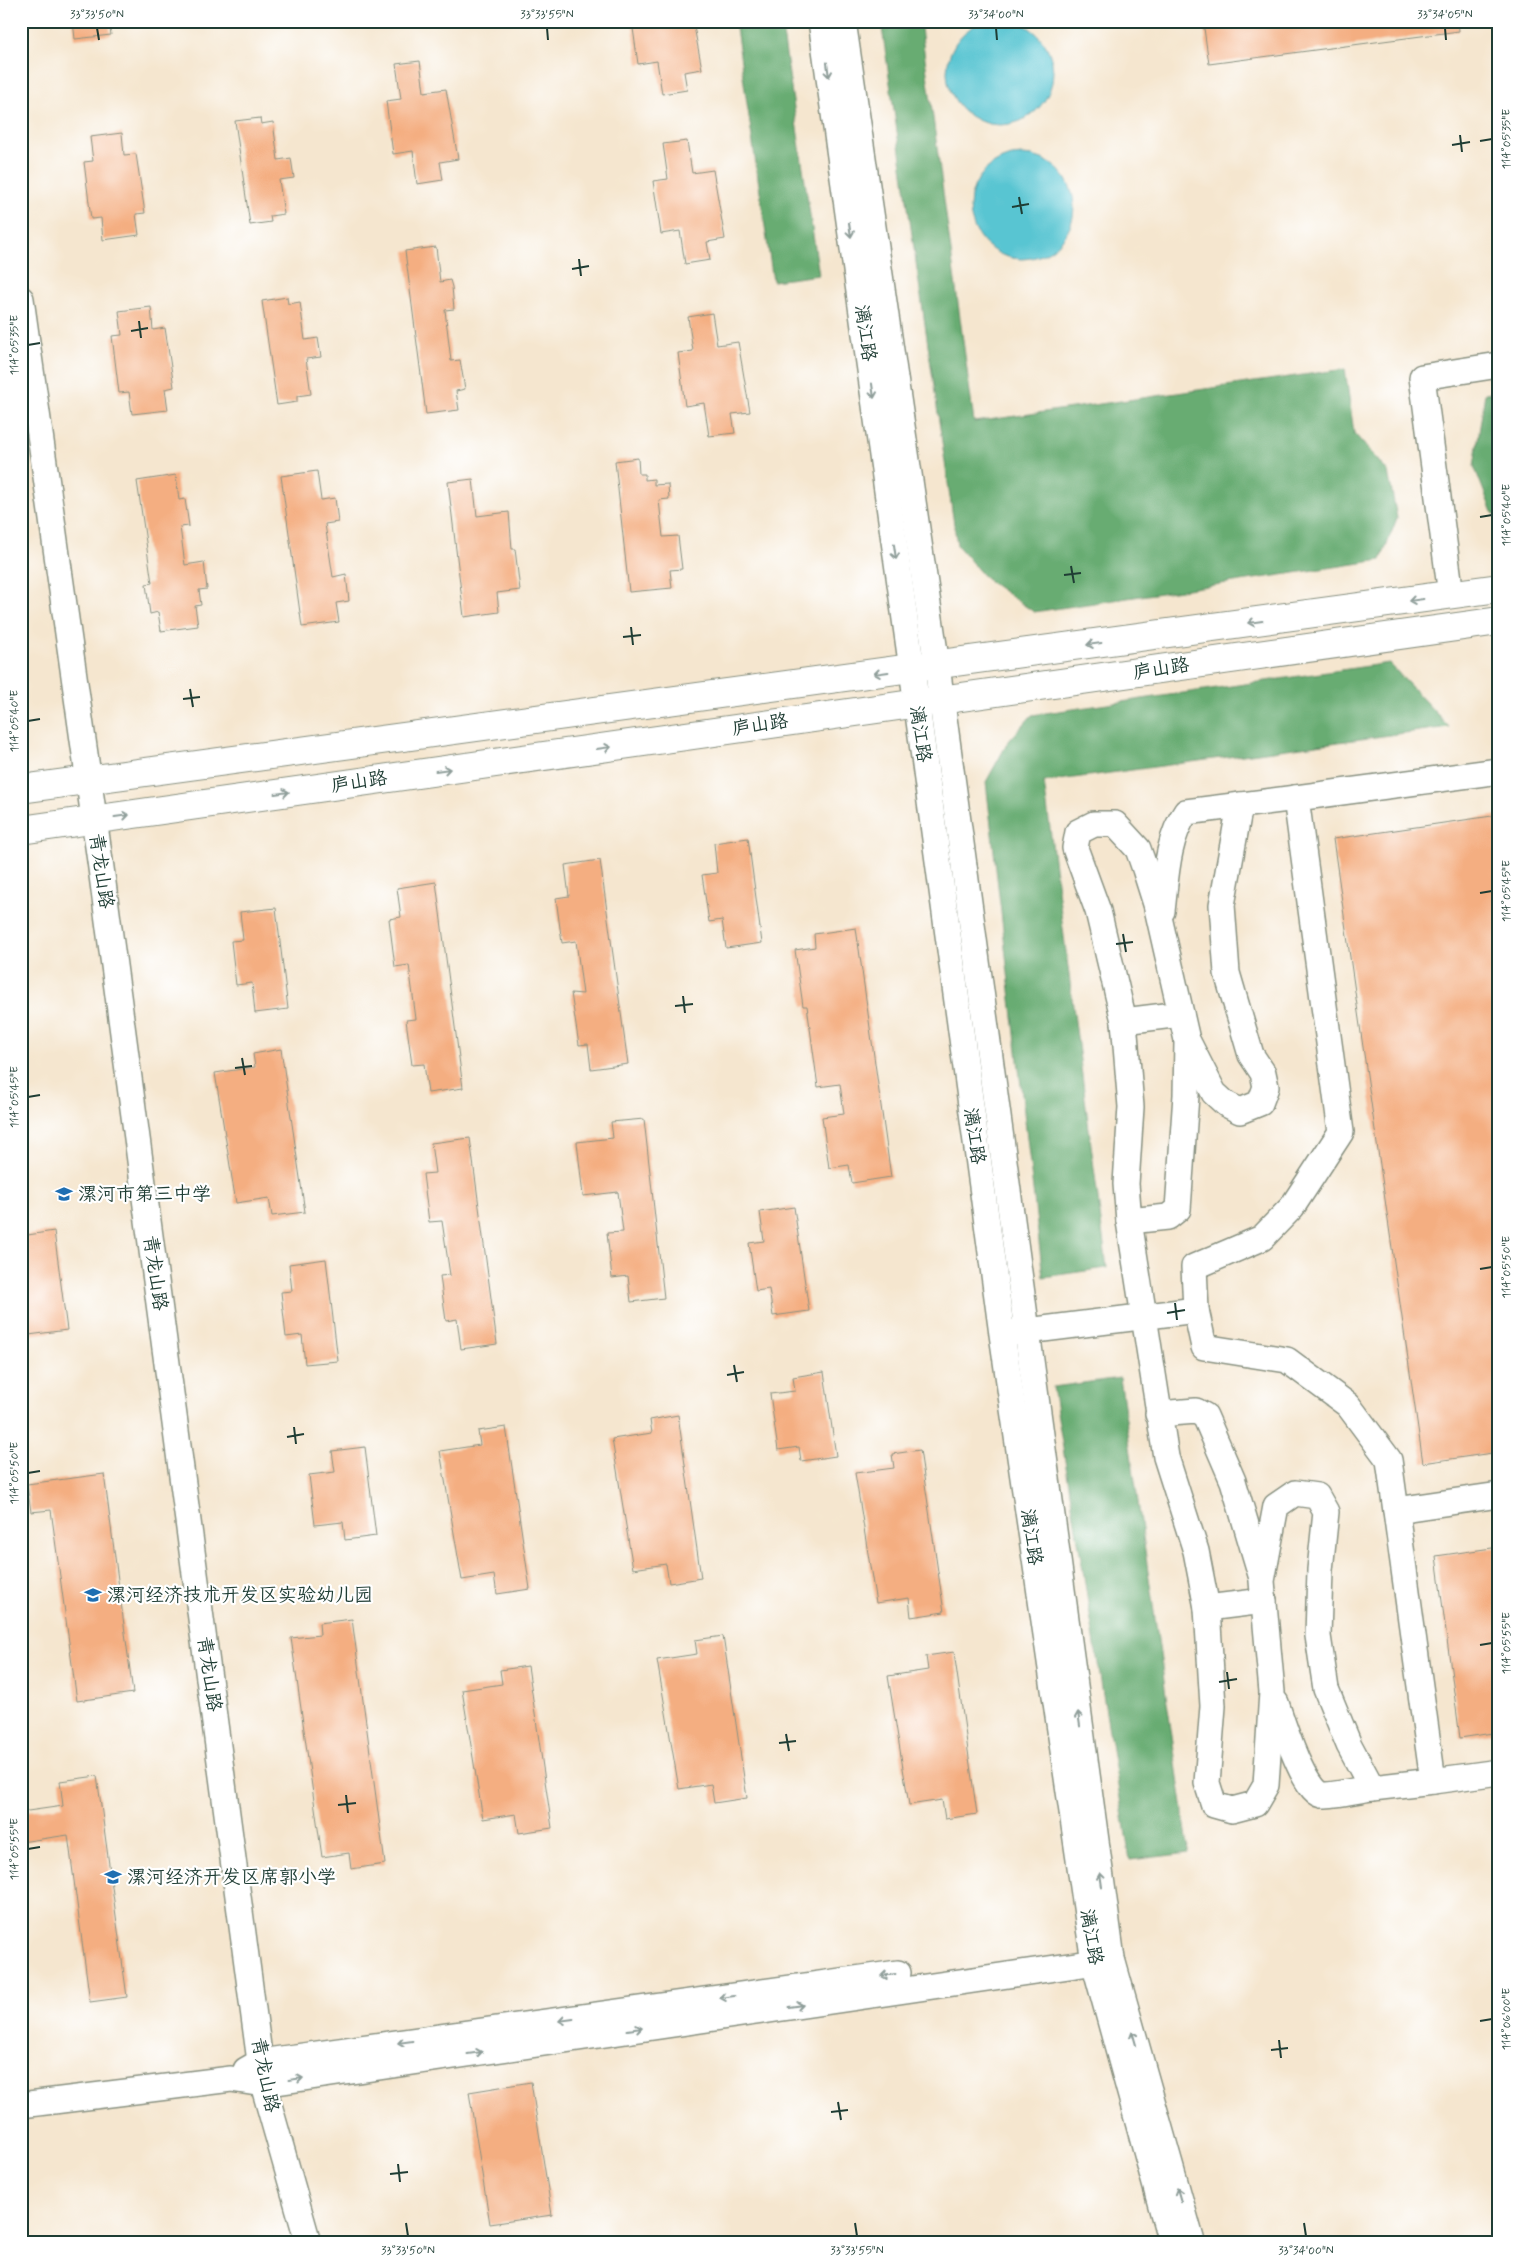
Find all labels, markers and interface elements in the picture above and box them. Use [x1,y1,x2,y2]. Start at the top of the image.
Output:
text: 33°33'50"N [70,7,124,23]
text: 33°33'55"N [520,7,574,23]
text: 33°34'00"N [968,7,1024,23]
text: 33°34'05"N [1417,7,1473,23]
one-way arrow [823,61,833,77]
text: 114°05'35"E [1499,109,1515,169]
one-way arrow [845,222,855,238]
street label: 漓江路 [849,303,881,363]
text: 114°05'35"E [7,315,23,375]
one-way arrow [868,383,878,399]
text: 114°05'40"E [1499,484,1515,546]
one-way arrow [891,544,901,560]
one-way arrow [1408,595,1424,605]
one-way arrow [1247,617,1263,627]
one-way arrow [1086,640,1102,650]
street label: 庐山路 [1131,653,1191,685]
one-way arrow [873,668,889,678]
text: 114°05'40"E [7,690,23,752]
street label: 漓江路 [904,704,936,764]
street label: 庐山路 [730,709,790,741]
one-way arrow [596,742,612,752]
one-way arrow [435,765,451,775]
street label: 庐山路 [329,766,389,798]
one-way arrow [274,788,290,798]
one-way arrow [113,811,129,821]
street label: 青龙山路 [83,832,119,910]
text: 114°05'45"E [1499,860,1515,922]
text: 114°05'45"E [7,1066,23,1128]
street label: 漓江路 [958,1106,990,1166]
place label: 漯河市第三中学 [78,1182,211,1207]
school or university icon: 漯河市第三中学 [54,1184,74,1204]
street label: 青龙山路 [137,1234,173,1312]
text: 114°05'50"E [1499,1236,1515,1298]
text: 114°05'50"E [7,1442,23,1504]
street label: 漓江路 [1015,1507,1047,1567]
place label: 漯河经济技术开发区实验幼儿园 [107,1583,373,1608]
school or university icon: 漯河经济技术开发区实验幼儿园 [83,1585,103,1605]
text: 114°05'55"E [1499,1612,1515,1674]
street label: 青龙山路 [191,1635,227,1713]
one-way arrow [1074,1711,1084,1727]
text: 114°05'55"E [7,1818,23,1880]
place label: 漯河经济开发区席郭小学 [127,1865,336,1890]
school or university icon: 漯河经济开发区席郭小学 [103,1867,123,1887]
one-way arrow [1096,1872,1106,1888]
street label: 漓江路 [1074,1907,1108,1967]
one-way arrow [881,1970,897,1980]
text: 114°06'00"E [1499,1988,1515,2050]
one-way arrow [720,1992,736,2002]
one-way arrow [788,2000,804,2010]
one-way arrow [559,2015,575,2025]
one-way arrow [627,2024,643,2034]
one-way arrow [1129,2031,1139,2047]
street label: 青龙山路 [245,2035,285,2115]
one-way arrow [398,2037,414,2047]
one-way arrow [466,2048,482,2058]
one-way arrow [288,2074,304,2084]
one-way arrow [1173,2187,1183,2203]
text: 33°33'50"N [381,2243,435,2259]
text: 33°33'55"N [830,2243,884,2259]
text: 33°34'00"N [1278,2243,1334,2259]

